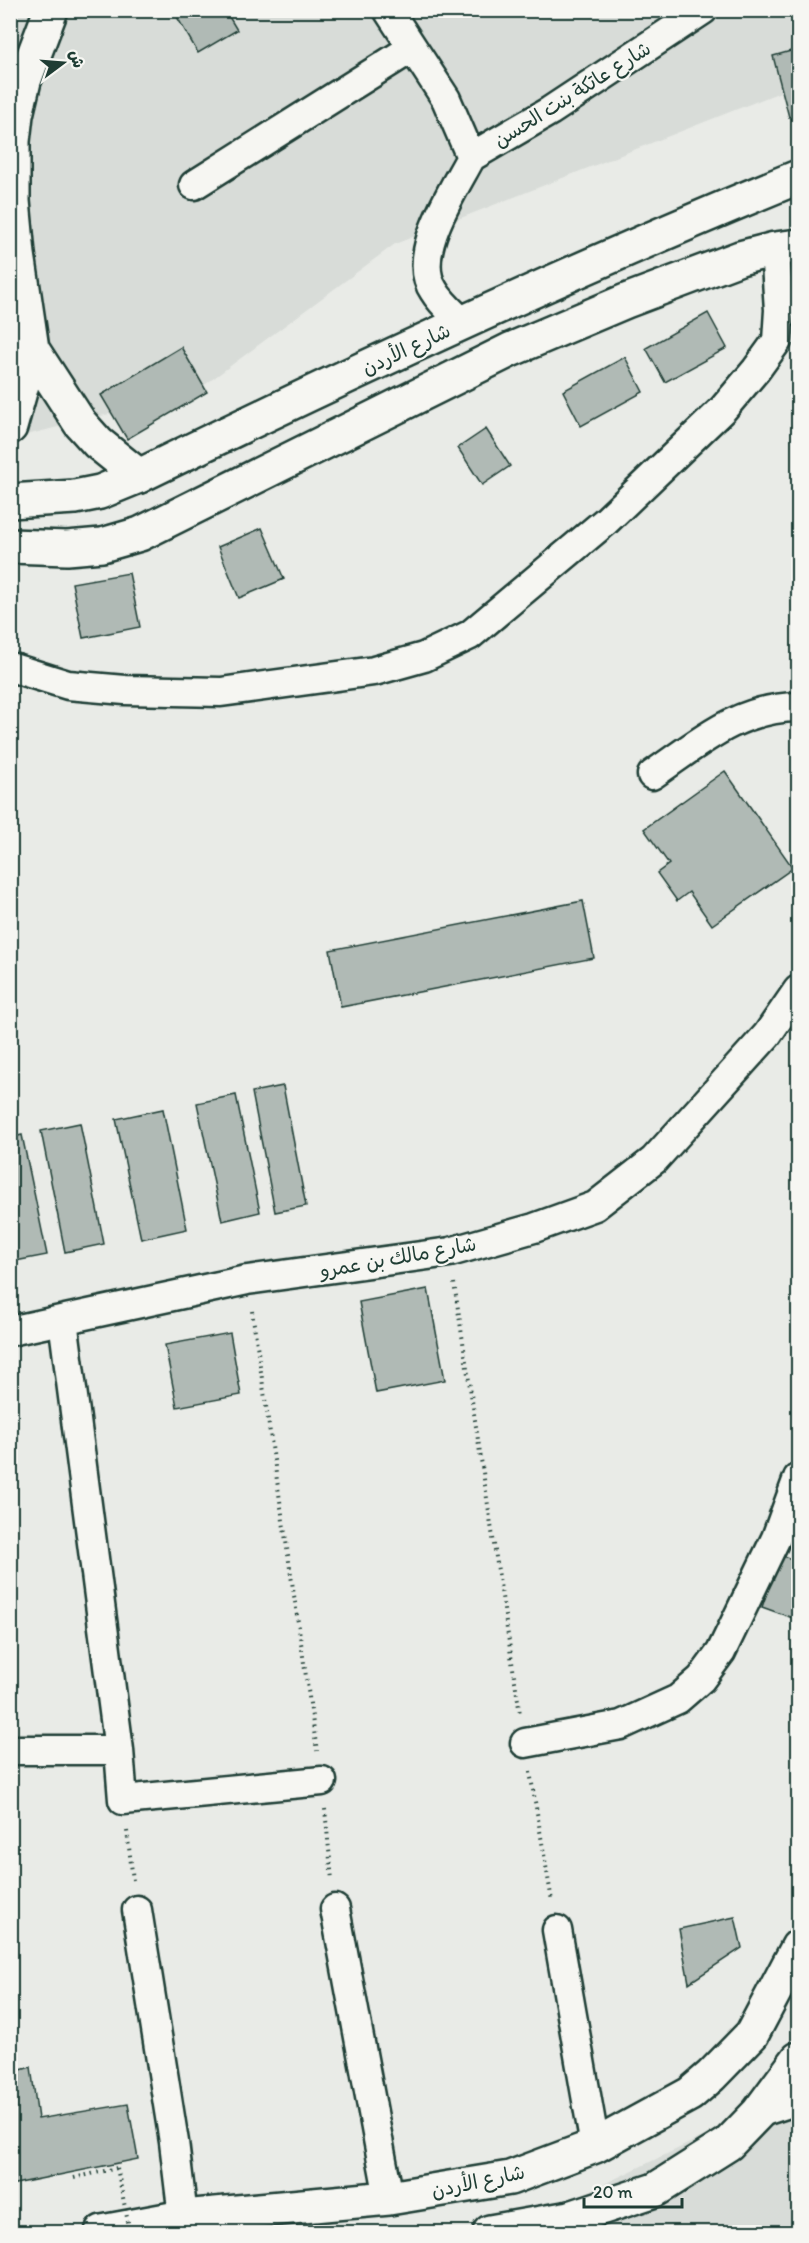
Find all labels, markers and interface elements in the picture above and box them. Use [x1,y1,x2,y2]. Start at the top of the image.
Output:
north arrow [33,33,93,93]
street label: شارع عاتكة بنت الحسن [489,36,656,154]
text: ش [65,48,88,70]
street label: شارع الأردن [358,317,455,382]
street label: شارع مالك بن عمرو [316,1231,479,1285]
street label: شارع الأردن [429,2158,527,2205]
scale bar [584,2171,682,2209]
text: 20 m [593,2181,633,2203]

